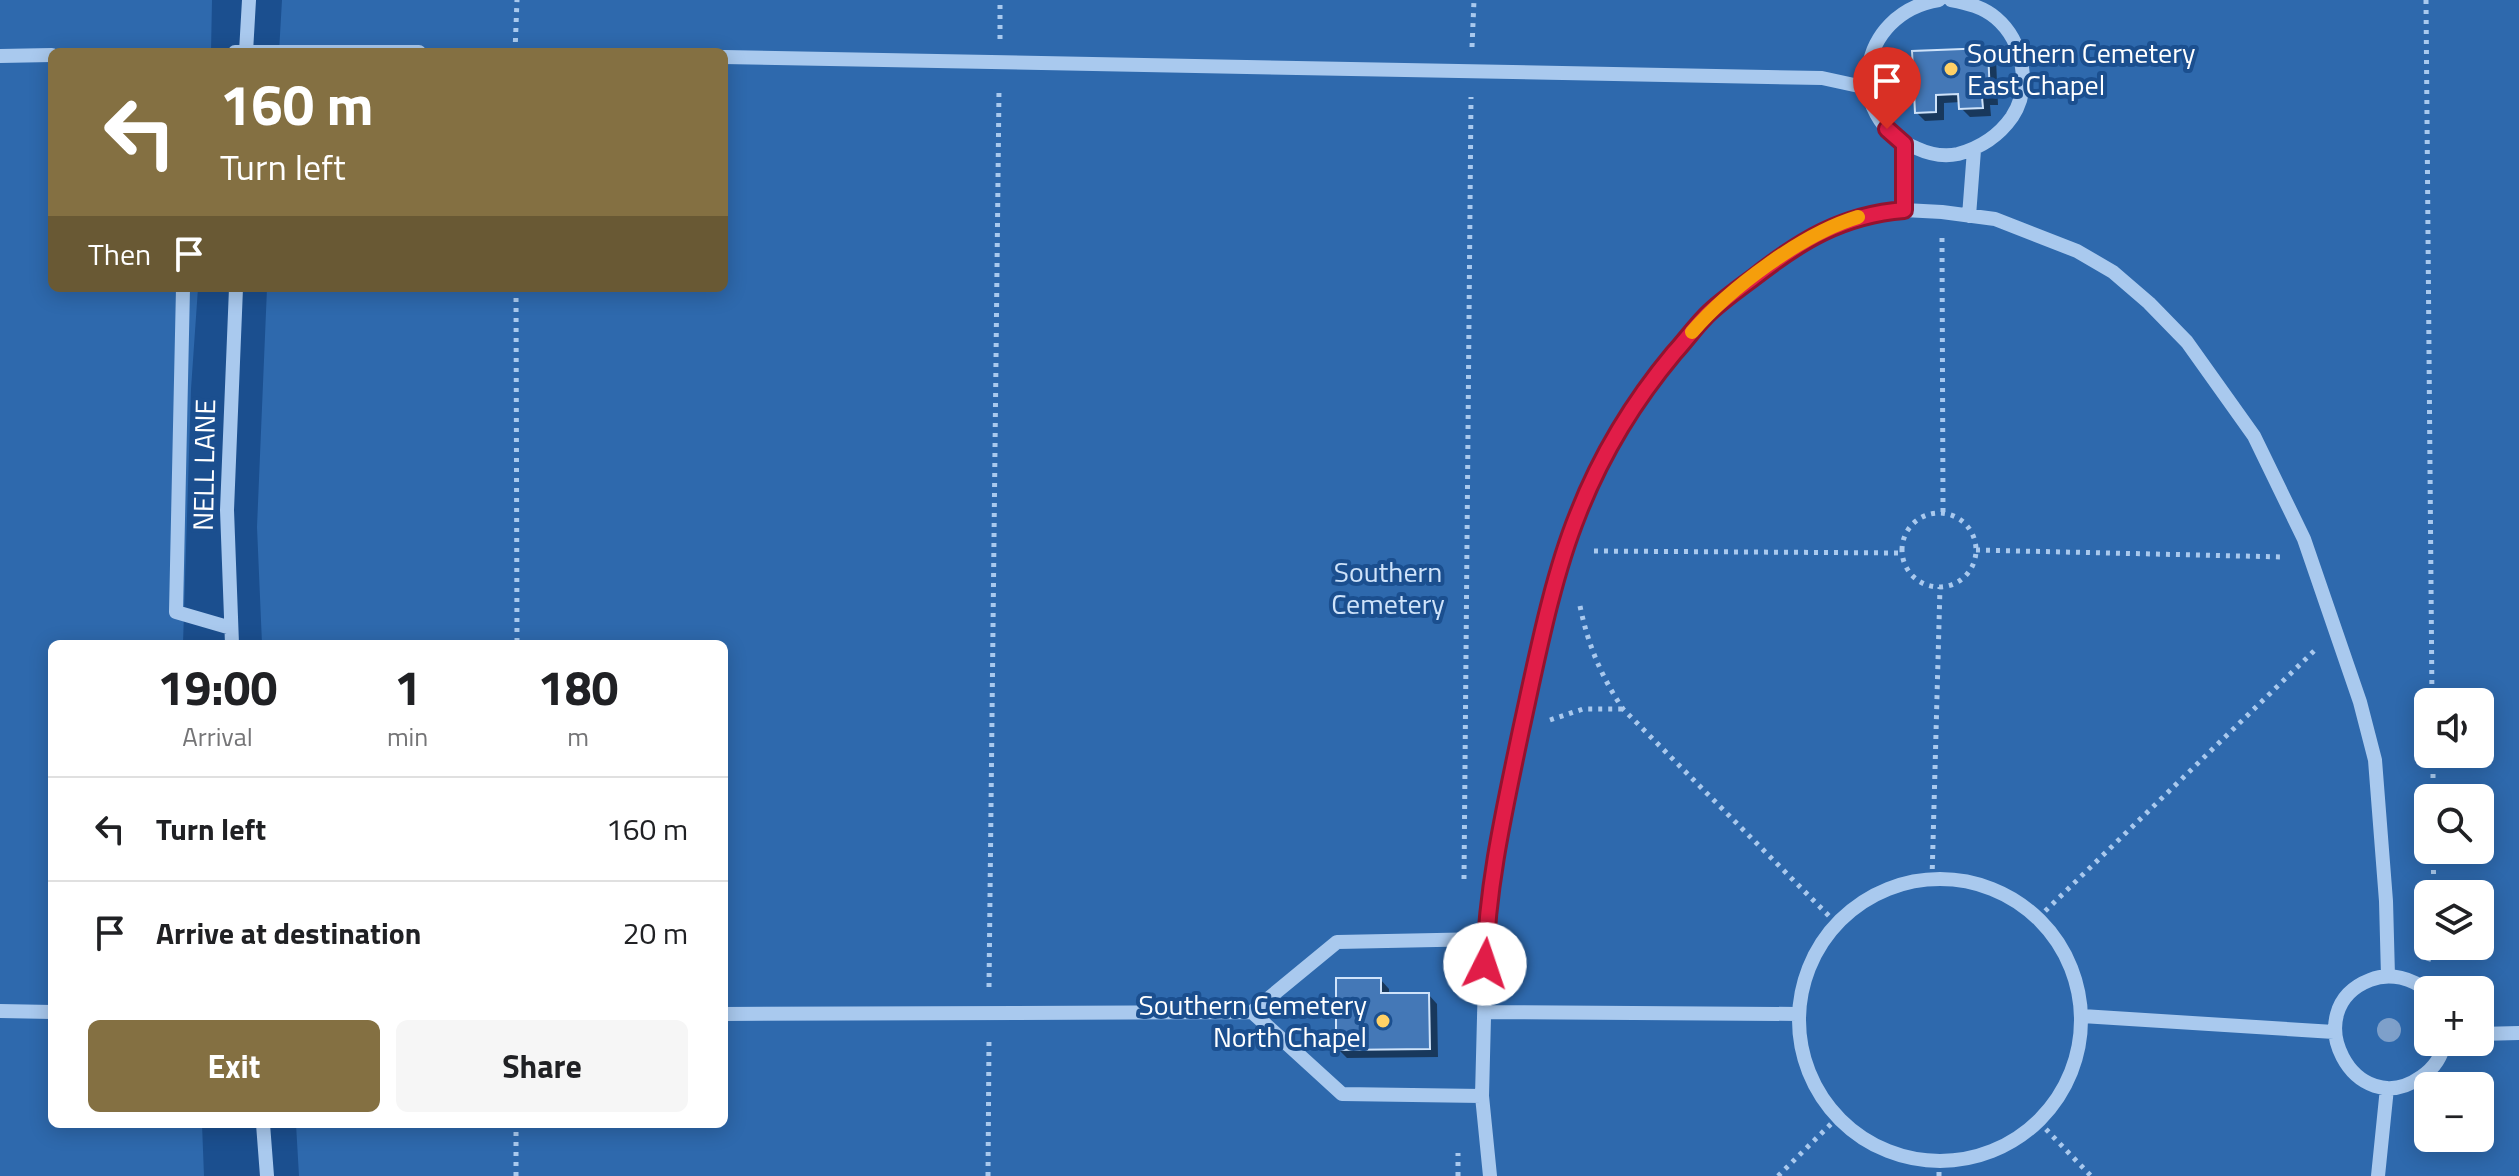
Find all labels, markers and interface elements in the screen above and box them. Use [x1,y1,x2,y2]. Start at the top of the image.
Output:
place label: Southern Cemetery East Chapel [1967,31,2195,106]
pin [1853,47,1921,129]
icon: arrive [1865,59,1909,103]
marker: Southern Cemetery East Chapel [1942,60,1960,78]
text: 160 m [220,62,373,147]
icon: left [88,80,192,184]
text: Turn left [220,139,346,194]
text: Then [88,231,151,277]
icon: arrive [167,232,211,276]
street label: NELL LANE [181,399,226,531]
park label: Southern Cemetery [1331,550,1445,625]
text: 19:00 [158,651,277,724]
text: 1 [394,651,421,724]
text: 180 [538,651,618,724]
map controls [2414,688,2494,1152]
button: sound [2414,688,2494,768]
text: Arrival [182,717,253,756]
text: min [387,717,428,756]
text: m [567,717,589,756]
button: search [2414,784,2494,864]
text: Turn left [156,806,266,852]
text: 160 m [606,806,688,852]
icon: left [88,807,132,851]
button: layers [2414,880,2494,960]
text: Arrive at destination [156,910,421,956]
text: 20 m [623,910,688,956]
icon: arrive [88,911,132,955]
position arrow [1443,922,1527,1006]
button: + [2414,976,2494,1056]
place label: Southern Cemetery North Chapel [1139,983,1367,1058]
marker: Southern Cemetery North Chapel [1374,1012,1392,1030]
button: Exit [88,1020,380,1112]
button: Share [396,1020,688,1112]
button: − [2414,1072,2494,1152]

